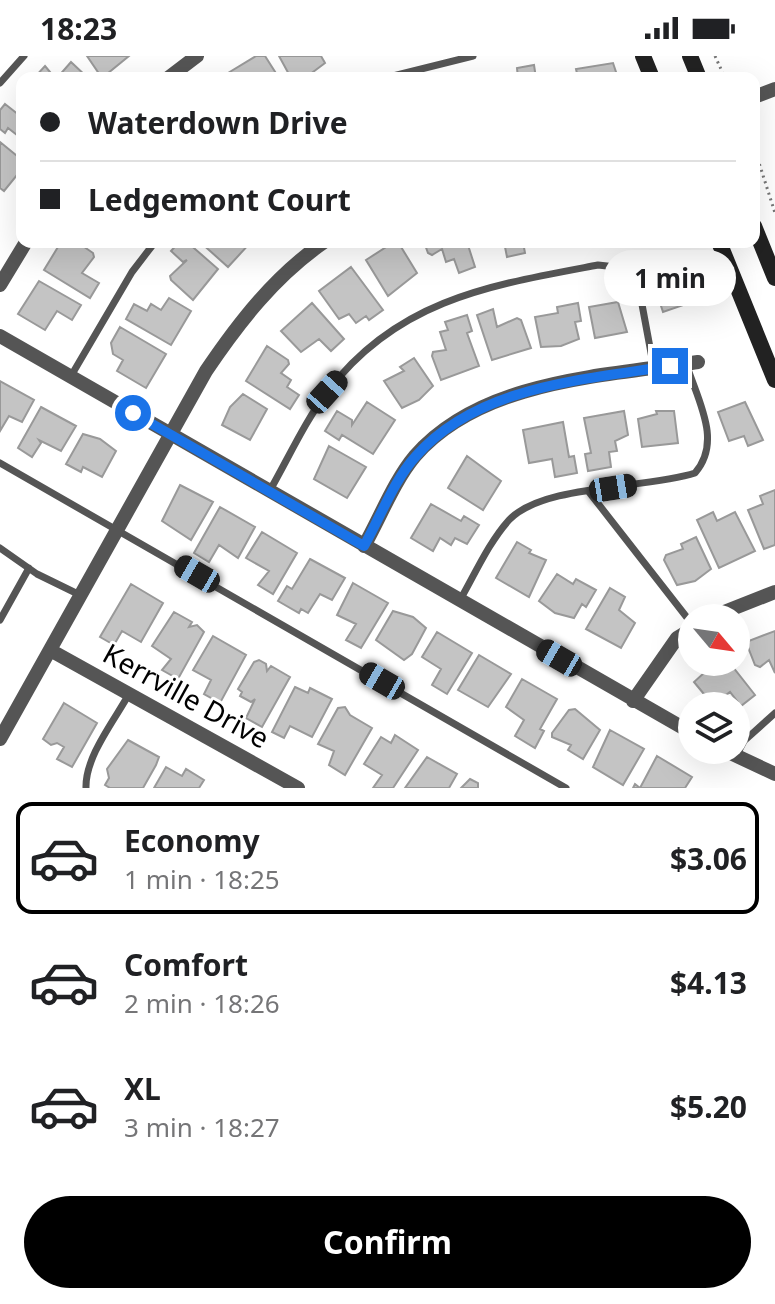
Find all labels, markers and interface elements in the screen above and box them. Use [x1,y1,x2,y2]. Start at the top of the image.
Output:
text: 18:23 [40,8,117,49]
text: Waterdown Drive [88,102,348,143]
text: Ledgemont Court [88,179,351,220]
callout: 1 min [604,250,736,306]
text: 1 min [634,260,706,296]
route end [652,348,688,384]
car [302,366,352,418]
route start [115,395,151,431]
car [587,472,639,504]
car [170,552,224,596]
north arrow [678,604,750,676]
map controls [678,604,750,764]
street label: Kerrville Drive [97,634,276,756]
car [532,636,586,680]
car [355,659,409,703]
button: layers [678,692,750,764]
text: Economy [124,820,260,861]
icon: car [28,822,100,894]
text: $3.06 [670,838,747,879]
text: 1 min · 18:25 [124,861,280,897]
text: Comfort [124,944,248,985]
icon: car [28,946,100,1018]
text: $4.13 [670,962,747,1003]
text: 2 min · 18:26 [124,985,280,1021]
text: XL [124,1068,161,1109]
icon: car [28,1070,100,1142]
text: $5.20 [670,1086,747,1127]
text: 3 min · 18:27 [124,1109,280,1145]
button: Confirm [24,1196,751,1288]

